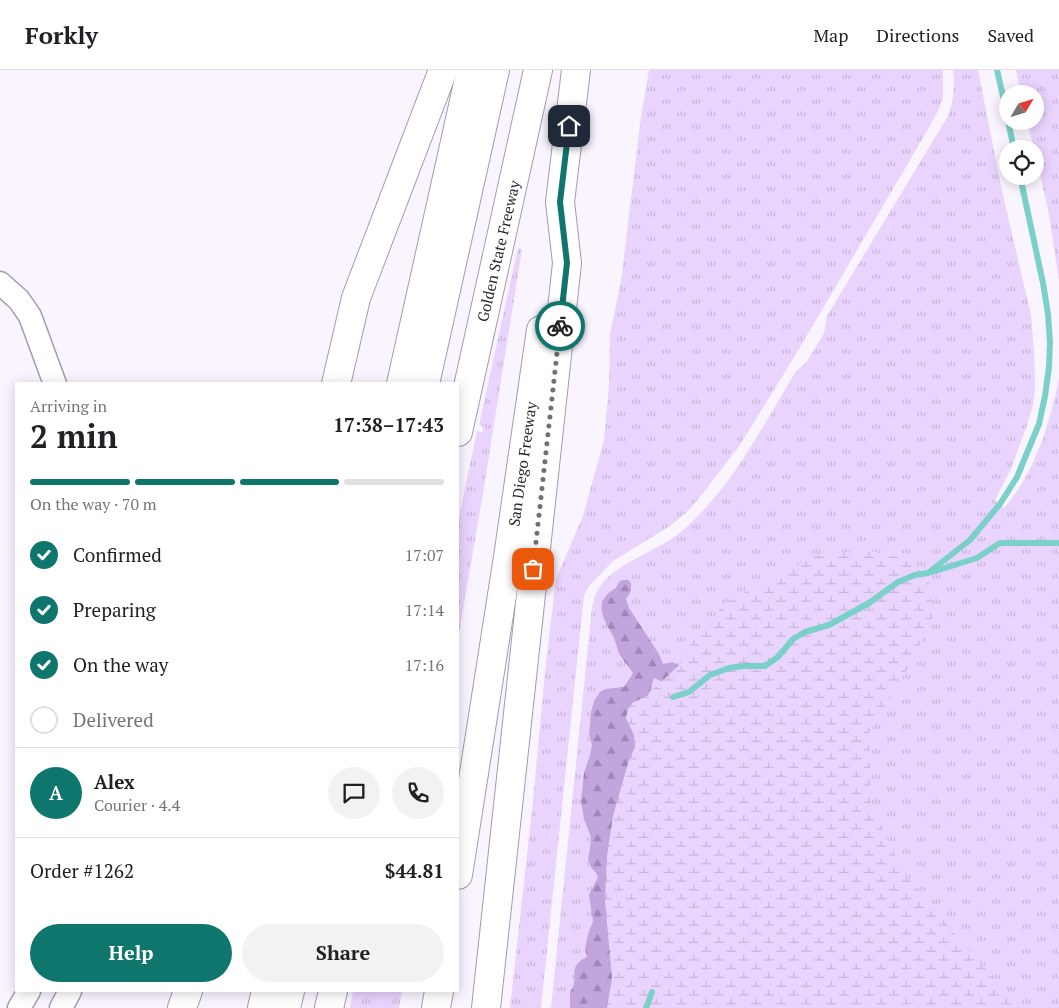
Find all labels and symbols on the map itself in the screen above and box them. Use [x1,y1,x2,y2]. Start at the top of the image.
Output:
north arrow [999,85,1044,130]
pin [548,105,590,147]
street label: Golden State Freeway [472,178,524,324]
courier [535,301,585,351]
street label: San Diego Freeway [503,400,541,528]
pin [512,548,554,590]

